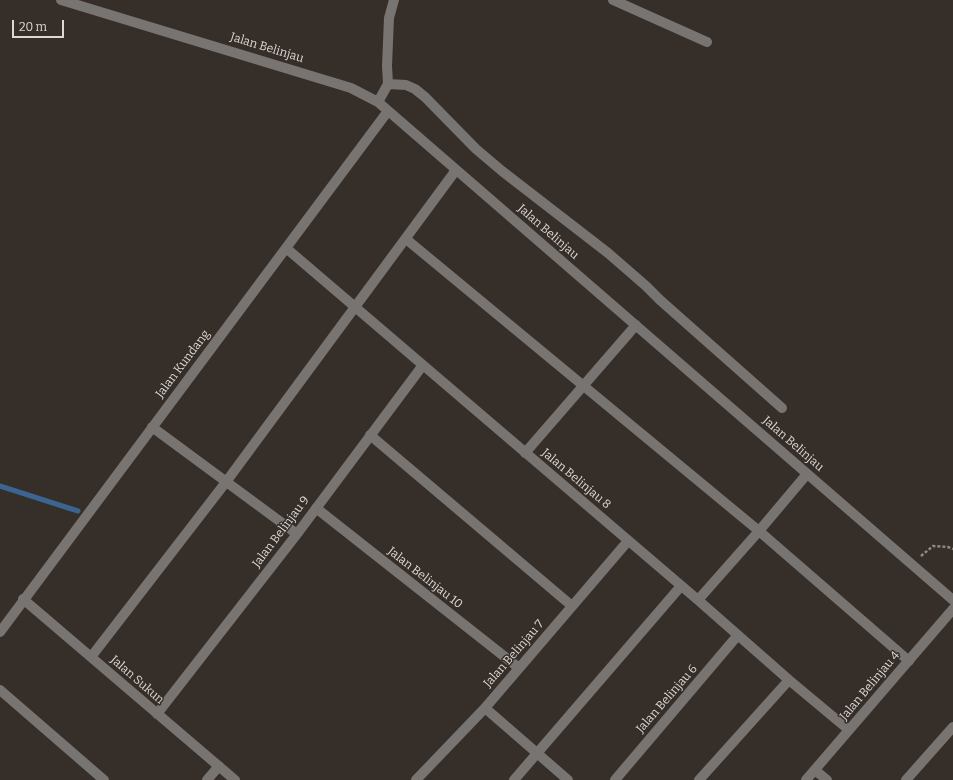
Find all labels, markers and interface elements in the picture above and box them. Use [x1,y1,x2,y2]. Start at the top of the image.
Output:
scale bar [14,12,66,38]
text: 20 m [19,20,47,34]
street label: Jalan Belinjau [228,30,306,66]
street label: Jalan Belinjau [515,202,581,262]
street label: Jalan Kundang [153,327,213,401]
street label: Jalan Belinjau [760,414,826,474]
street label: Jalan Belinjau 8 [539,446,613,512]
street label: Jalan Belinjau 9 [249,493,313,571]
street label: Jalan Belinjau 10 [385,544,465,612]
street label: Jalan Belinjau 7 [481,617,547,691]
street label: Jalan Belinjau 4 [837,649,903,723]
street label: Jalan Sukun [107,653,167,707]
street label: Jalan Belinjau 6 [633,662,701,736]

